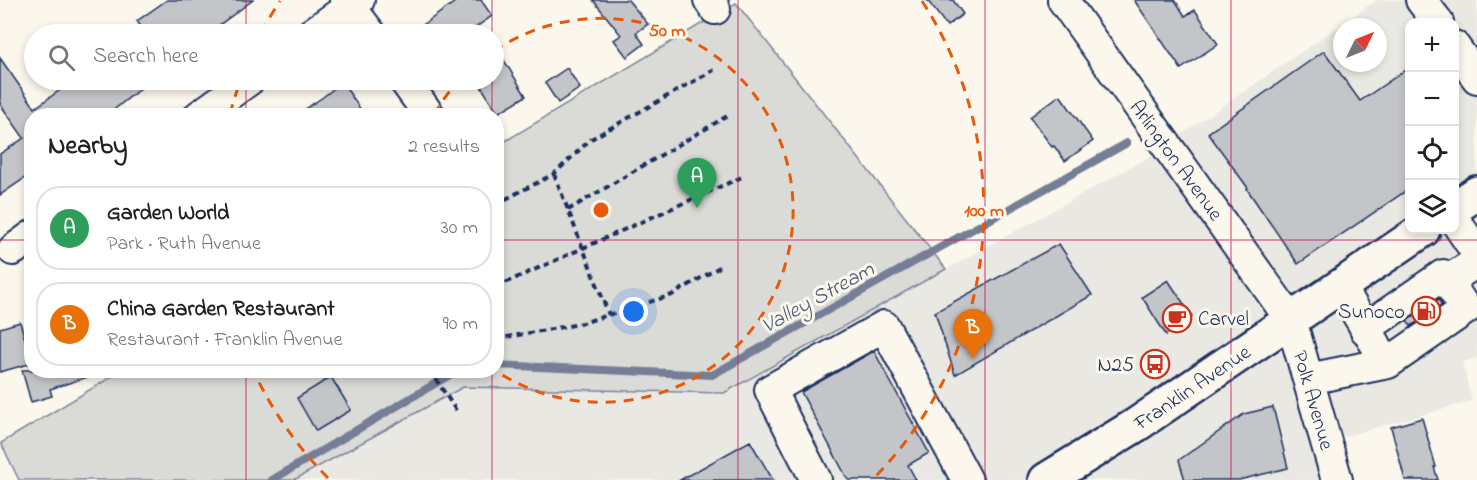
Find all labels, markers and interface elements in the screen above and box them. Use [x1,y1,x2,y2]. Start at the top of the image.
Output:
north arrow [1333,18,1387,72]
map controls [1405,18,1459,234]
button: + [1405,18,1459,72]
text: 50 m [649,19,685,45]
search box [24,24,504,90]
icon: search [45,41,78,74]
text: Search here [93,41,198,73]
button: − [1405,72,1459,126]
street label: Arlington Avenue [1120,95,1230,229]
button: locate [1405,126,1459,180]
text: Nearby [48,128,127,166]
text: 2 results [408,133,480,162]
pin: A [678,158,716,208]
button: layers [1405,180,1459,234]
text: Garden World [107,198,229,230]
text: 100 m [964,199,1004,225]
centre of rings [591,200,611,220]
text: A [63,214,76,243]
text: 30 m [441,214,478,243]
text: Park · Ruth Avenue [107,230,261,259]
water label: Valley Stream [756,254,881,343]
text: China Garden Restaurant [107,294,335,326]
fuel station icon: Sunoco [1410,295,1442,327]
your location [619,297,648,326]
place label: Sunoco [1338,298,1405,328]
cafe icon: Carvel [1161,302,1193,334]
place label: Carvel [1198,305,1249,335]
text: B [63,310,76,339]
text: 90 m [443,310,478,339]
pin: B [954,310,992,359]
text: Restaurant · Franklin Avenue [107,326,343,355]
street label: Franklin Avenue [1128,338,1258,439]
street label: Polk Avenue [1284,347,1341,454]
bus stop icon: N25 [1139,348,1171,380]
place label: N25 [1097,351,1134,381]

